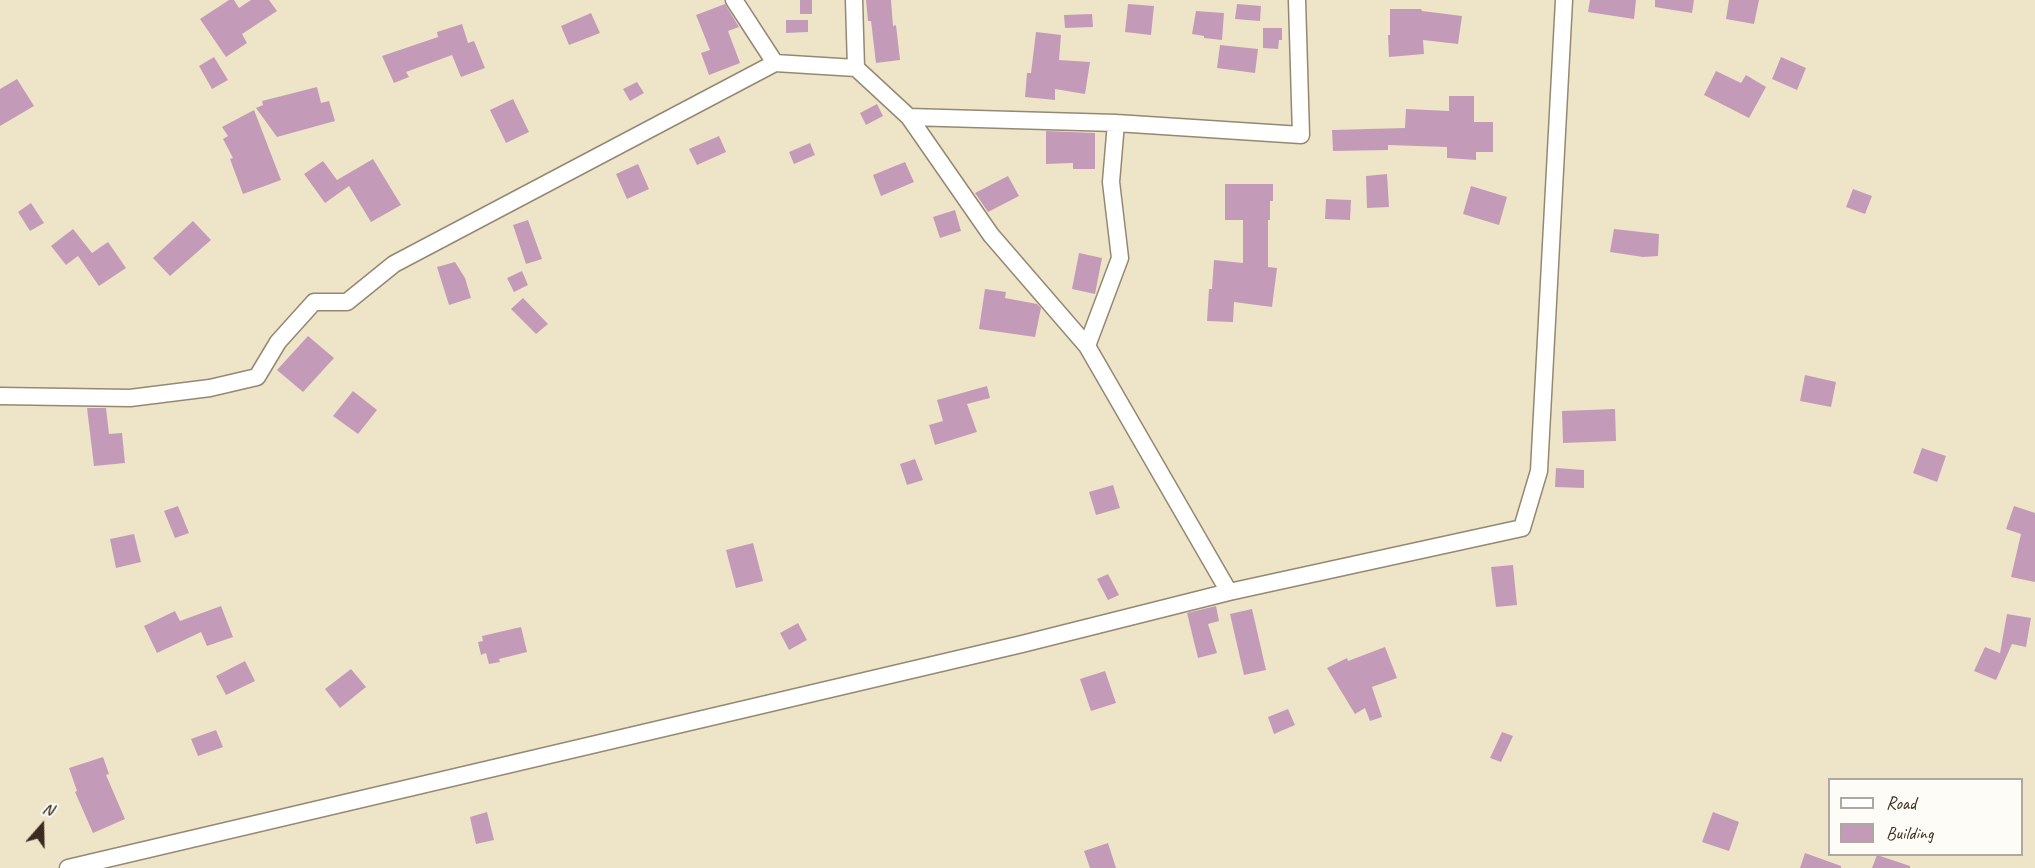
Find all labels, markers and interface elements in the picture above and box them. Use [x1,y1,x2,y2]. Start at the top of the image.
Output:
legend [1828,778,2023,856]
text: Road [1886,792,1916,814]
north arrow [12,796,72,856]
text: N [40,798,56,820]
text: Building [1886,822,1933,844]

